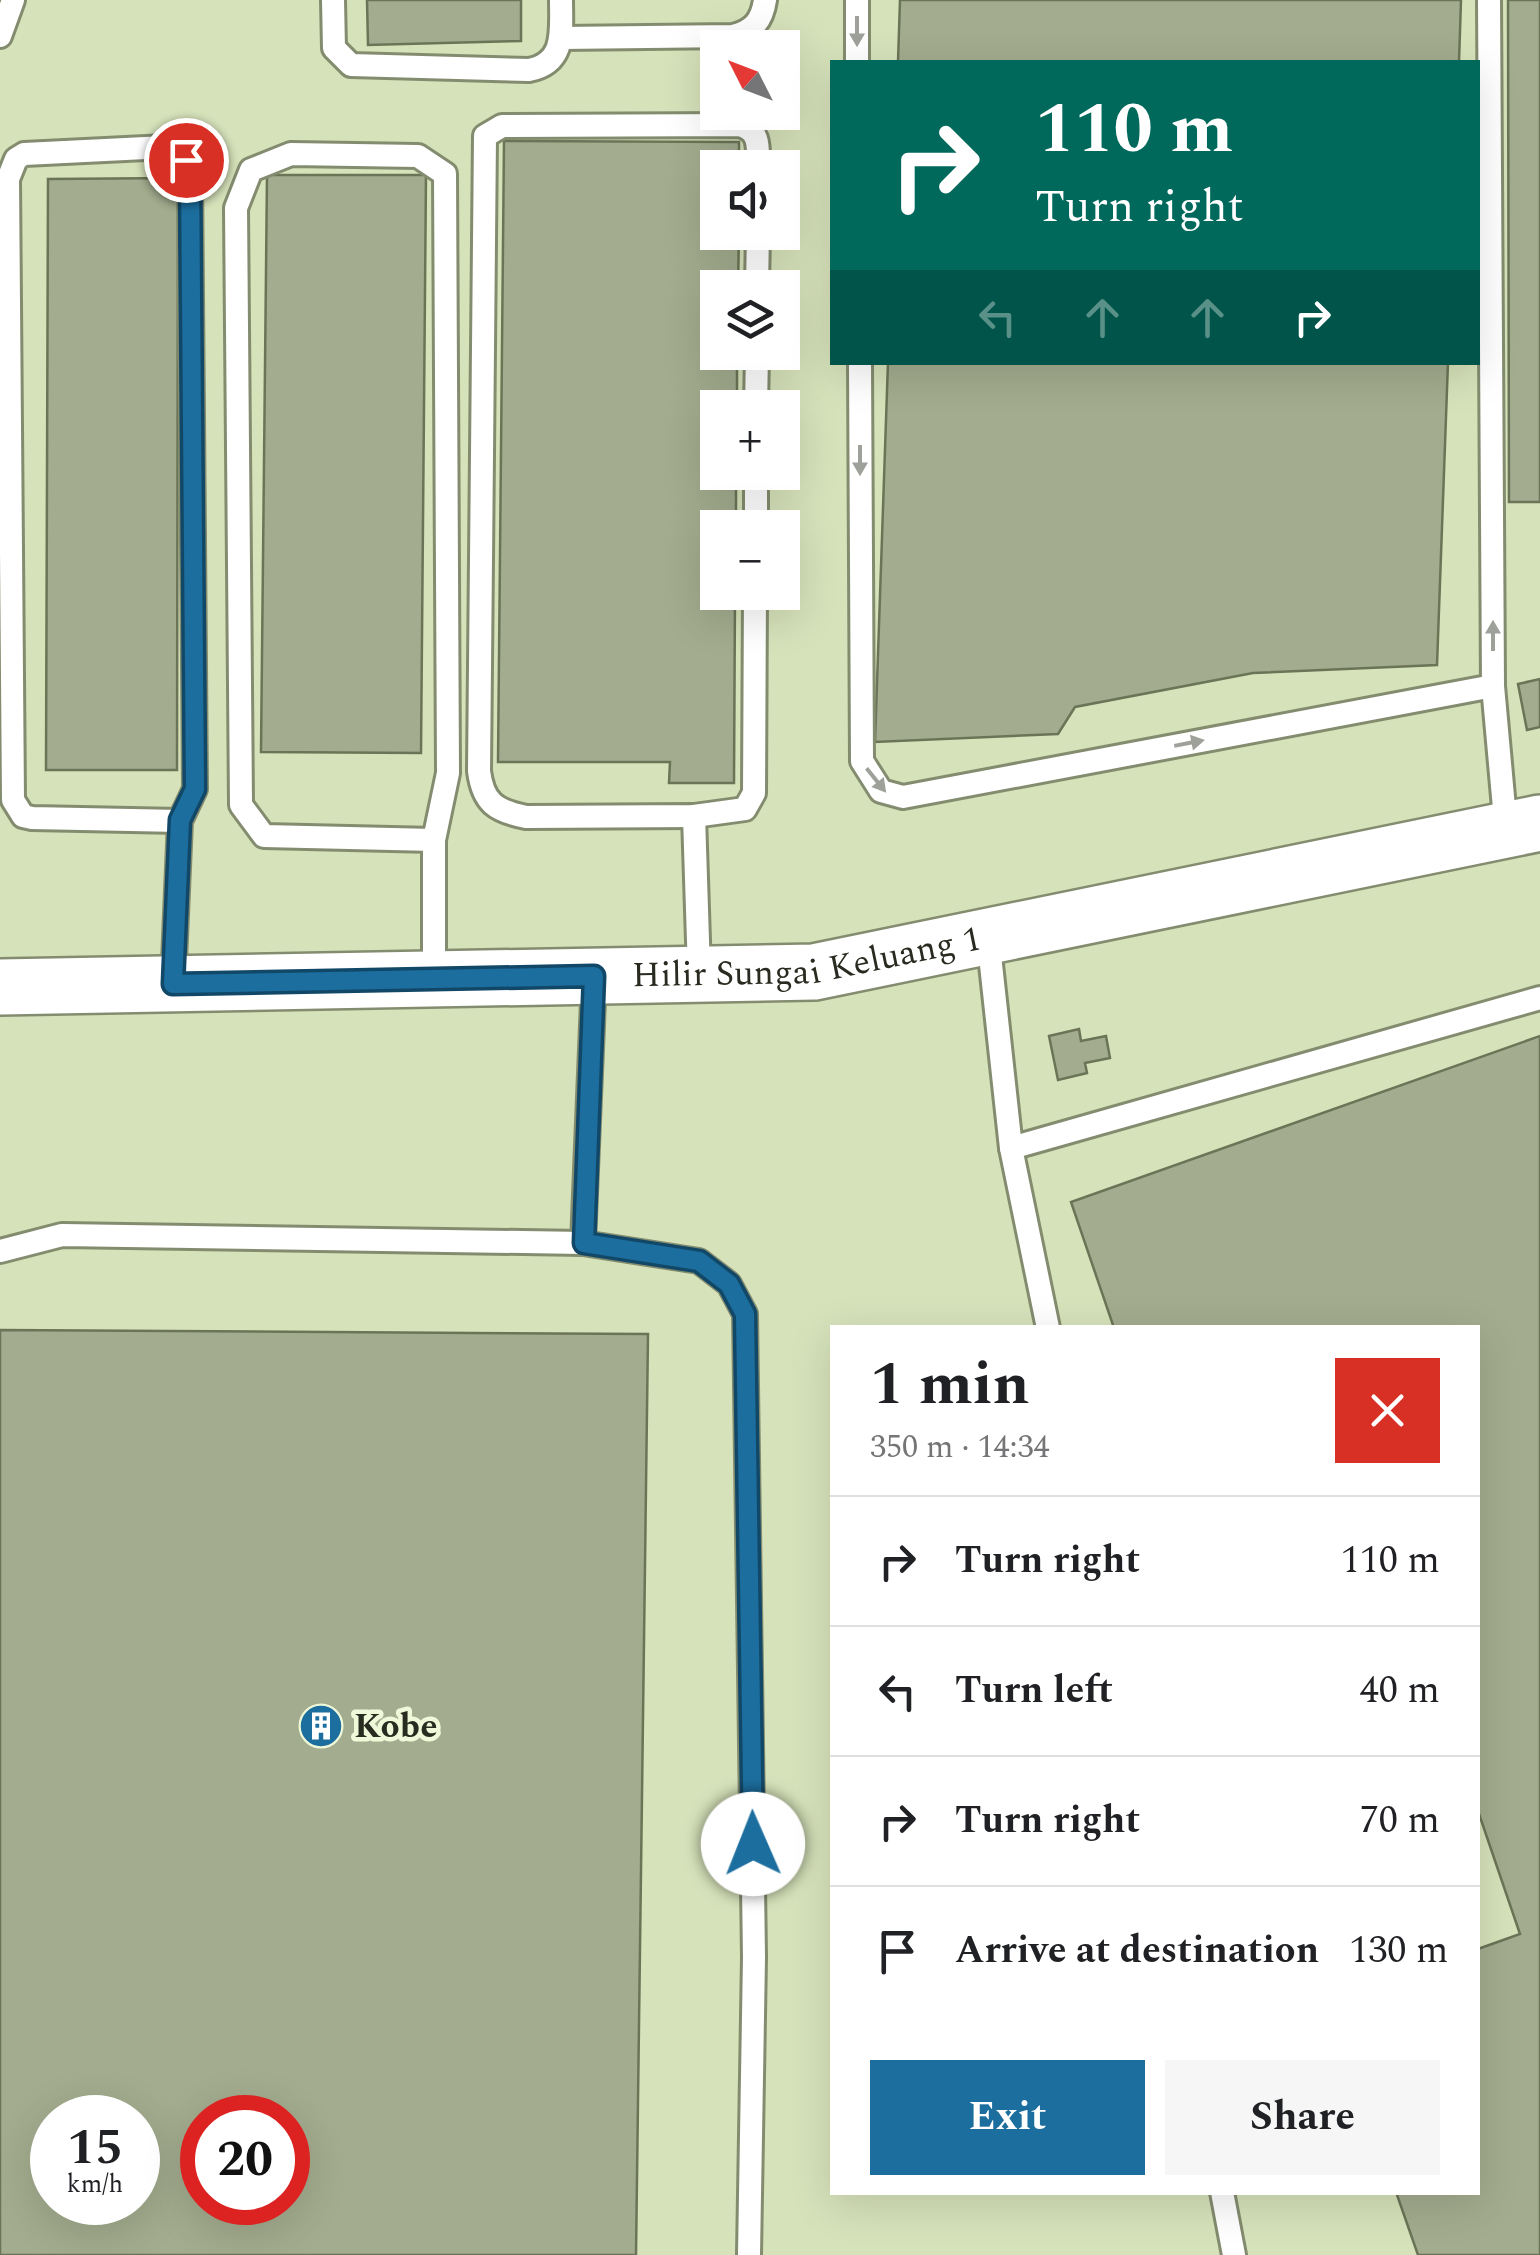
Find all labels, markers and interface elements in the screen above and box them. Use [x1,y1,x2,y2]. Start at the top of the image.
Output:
one-way arrow [849,16,865,48]
north arrow [700,30,800,130]
map controls [700,30,800,610]
text: 110 m [1035,77,1233,183]
icon: right [870,100,1000,230]
pin [144,118,229,203]
icon: arrive [159,133,214,188]
button: sound [700,150,800,250]
text: Turn right [1035,173,1244,242]
button: layers [700,270,800,370]
icon: left [970,290,1025,345]
icon: ahead [1075,290,1130,345]
icon: ahead [1180,290,1235,345]
icon: right [1285,290,1340,345]
button: + [700,390,800,490]
one-way arrow [852,444,868,476]
button: − [700,510,800,610]
one-way arrow [1485,619,1501,651]
one-way arrow [1174,735,1205,751]
one-way arrow [865,767,887,793]
street label: Hilir Sungai Keluang 1 [632,912,985,1002]
text: 1 min [870,1339,1030,1431]
button: close [1335,1358,1440,1463]
text: 350 m · 14:34 [870,1423,1050,1472]
text: Turn right [955,1532,1140,1590]
text: 110 m [1341,1532,1440,1590]
icon: right [870,1534,925,1589]
text: Turn left [955,1662,1113,1720]
text: 40 m [1360,1662,1440,1720]
icon: left [870,1664,925,1719]
place label: Kobe [354,1700,438,1753]
building icon: Kobe [298,1703,344,1749]
position arrow [701,1792,805,1896]
text: Turn right [955,1792,1140,1850]
text: 70 m [1360,1792,1440,1850]
icon: right [870,1794,925,1849]
text: Arrive at destination [955,1922,1319,1980]
text: 130 m [1349,1922,1448,1980]
icon: arrive [870,1924,925,1979]
button: Exit [870,2060,1145,2175]
button: Share [1165,2060,1440,2175]
speed limit sign: 20 [180,2095,310,2225]
text: 15 [67,2110,123,2186]
text: km/h [67,2166,123,2204]

